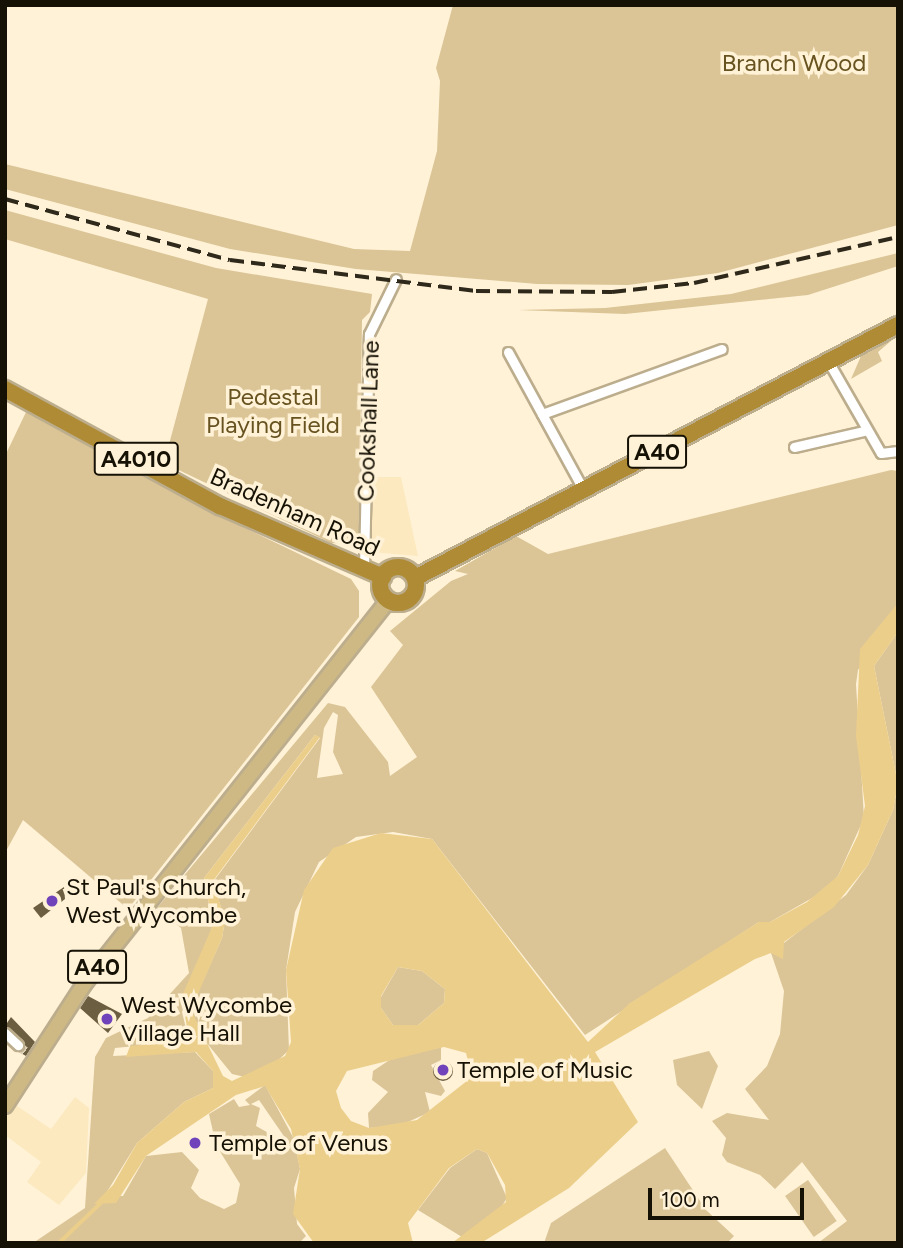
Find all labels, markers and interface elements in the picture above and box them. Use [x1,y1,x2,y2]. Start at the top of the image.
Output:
park label: Branch Wood [722,49,866,77]
street label: Cookshall Lane [351,340,385,502]
park label: Pedestal Playing Field [206,383,340,439]
road number: A40 [626,432,688,472]
road number: A4010 [92,440,180,478]
street label: Bradenham Road [206,462,384,562]
place label: St Paul's Church, West Wycombe [66,873,246,929]
marker: St Paul's Church, West Wycombe [44,893,60,909]
road number: A40 [66,948,128,986]
place label: West Wycombe Village Hall [121,991,292,1047]
marker: West Wycombe Village Hall [99,1011,115,1027]
place label: Temple of Music [457,1056,633,1084]
marker: Temple of Music [435,1062,451,1078]
place label: Temple of Venus [209,1129,388,1157]
marker: Temple of Venus [187,1135,203,1151]
scale bar [651,1174,807,1218]
text: 100 m [661,1187,720,1212]

